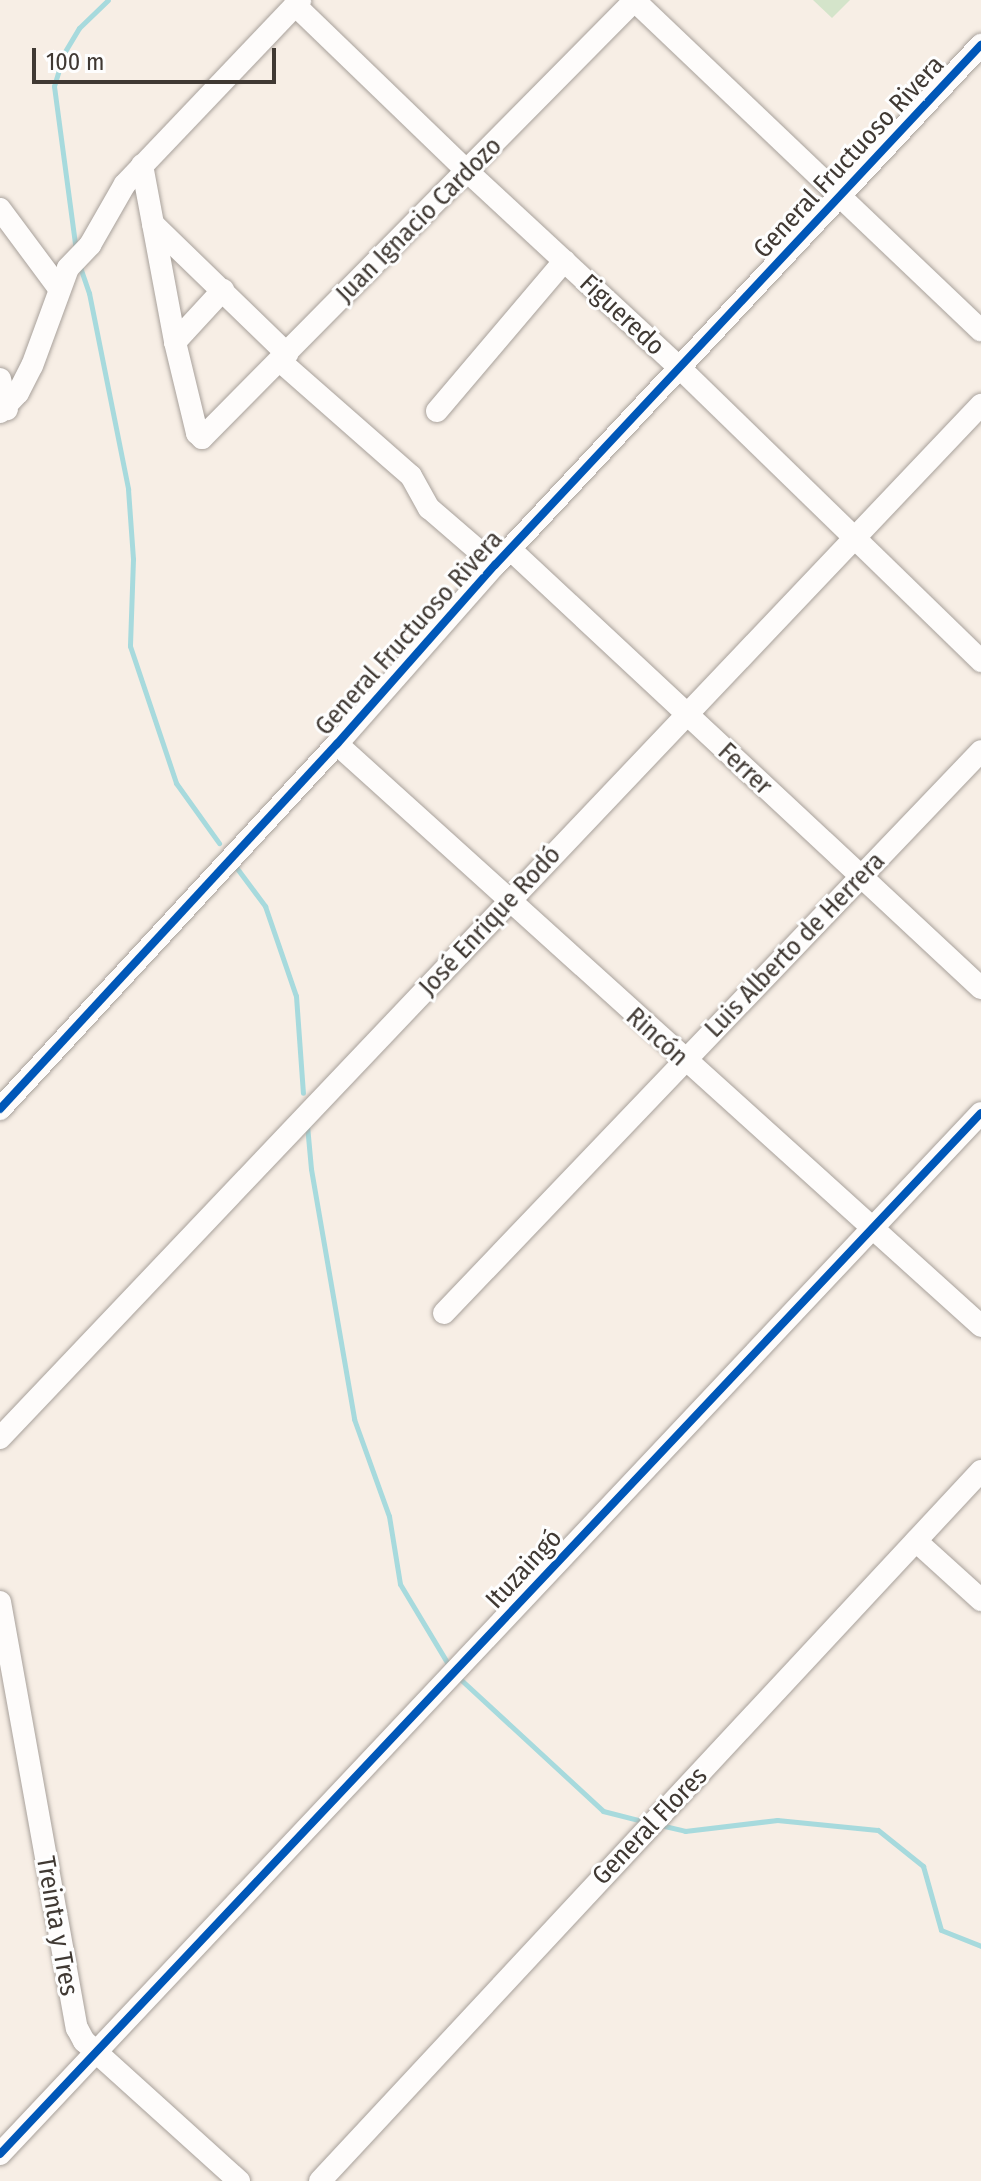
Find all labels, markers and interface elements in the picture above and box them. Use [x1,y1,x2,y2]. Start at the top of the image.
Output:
scale bar [36,32,280,82]
text: 100 m [46,48,104,76]
street label: General Fructuoso Rivera [747,49,951,265]
street label: Juan Ignacio Cardozo [330,131,508,309]
street label: Figueredo [573,268,671,362]
street label: General Fructuoso Rivera [309,524,509,742]
street label: Ferrer [711,736,779,802]
street label: José Enrique Rodó [413,840,567,1002]
street label: Luis Alberto de Herrera [699,846,891,1044]
street label: Rincón [620,1001,694,1073]
street label: Ituzaingó [479,1523,569,1615]
street label: General Flores [586,1761,714,1891]
street label: Treinta y Tres [29,1854,85,1998]

